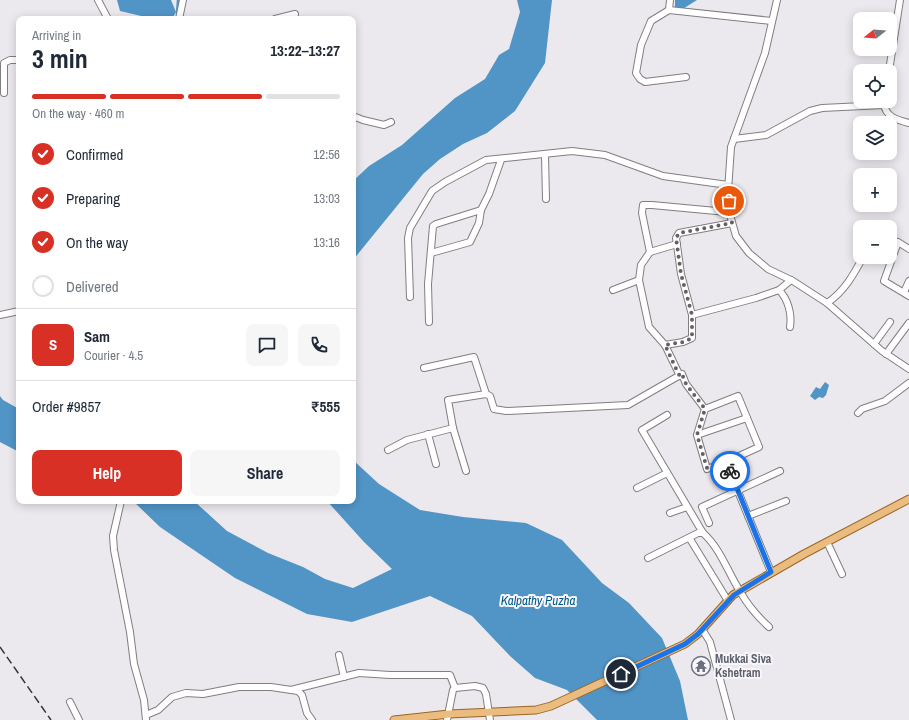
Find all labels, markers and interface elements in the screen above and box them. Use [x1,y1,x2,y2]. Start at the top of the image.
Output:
north arrow [853,12,897,56]
map controls [853,12,897,264]
text: Arriving in [32,27,81,44]
text: 13:22–13:27 [270,40,340,61]
text: 3 min [32,41,88,76]
button: locate [853,64,897,108]
text: On the way · 460 m [32,105,124,122]
button: layers [853,116,897,160]
icon: check [32,143,54,165]
text: Confirmed [66,144,123,165]
text: 12:56 [313,146,340,163]
button: + [853,168,897,212]
pin [712,184,746,218]
icon: check [32,187,54,209]
text: Preparing [66,188,120,209]
text: 13:03 [313,190,340,207]
icon: bag [718,190,740,212]
button: − [853,220,897,264]
icon: check [32,231,54,253]
text: On the way [66,232,128,253]
text: 13:16 [313,234,340,251]
text: Delivered [66,276,119,297]
button: chat [246,324,288,366]
button: phone [298,324,340,366]
text: Sam [84,326,110,347]
text: S [49,334,57,355]
text: Courier · 4.5 [84,347,143,364]
text: Order #9857 [32,396,101,417]
text: ₹555 [311,396,340,417]
button: Help [32,450,182,496]
button: Share [190,450,340,496]
courier [710,451,750,491]
icon: bike [719,460,741,482]
water label: Kalpathy Puzha [501,592,575,609]
place label: Mukkai Siva Kshetram [715,651,772,681]
temple icon: Mukkai Siva Kshetram [690,655,712,677]
pin [604,657,638,691]
icon: home [610,663,632,685]

